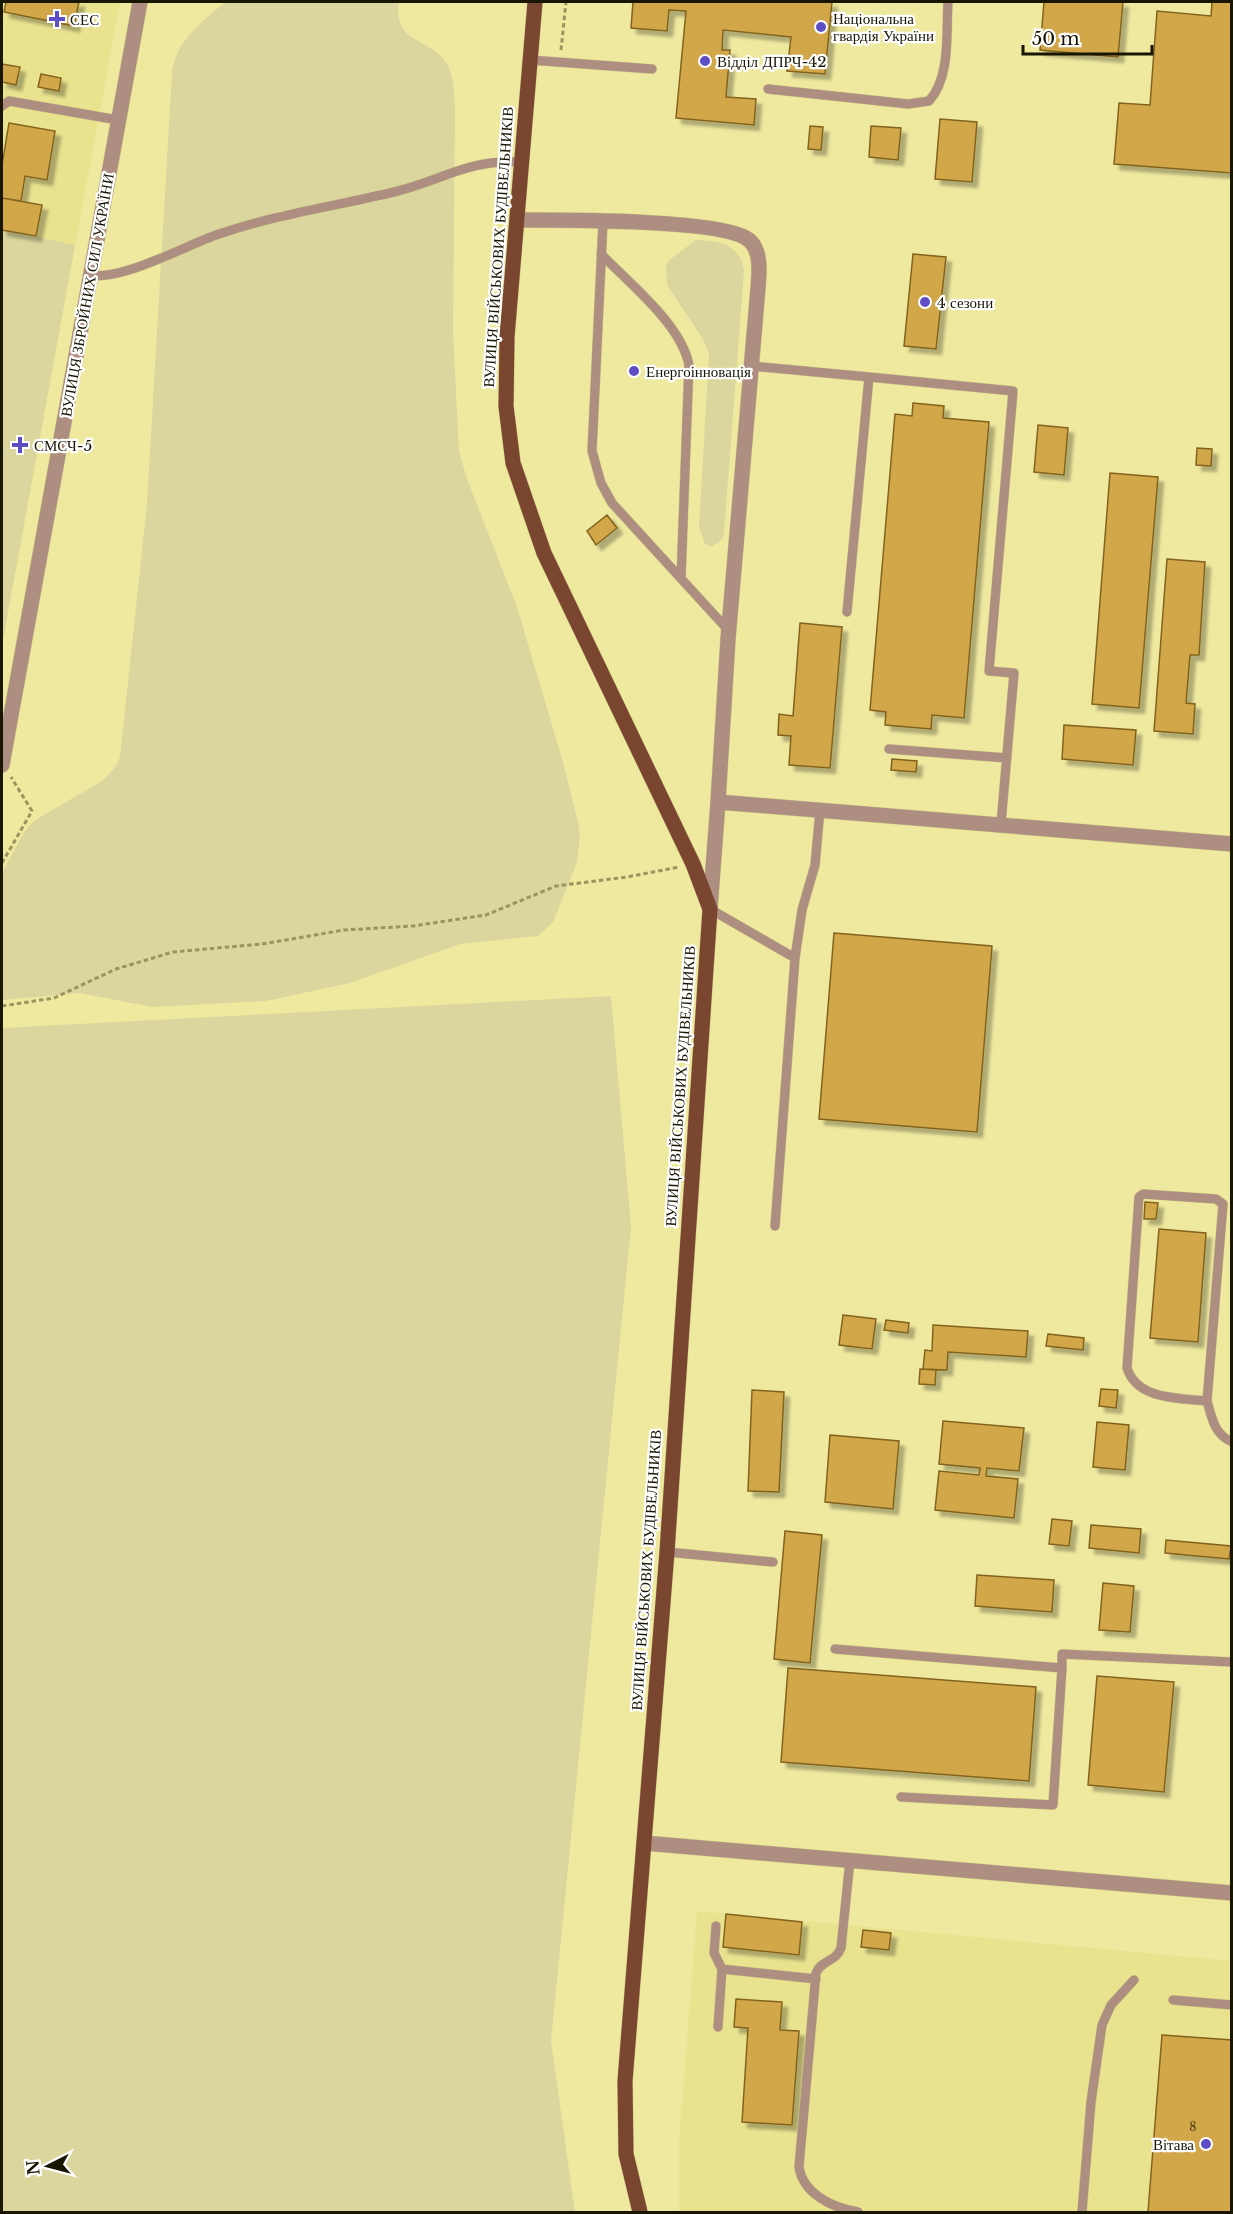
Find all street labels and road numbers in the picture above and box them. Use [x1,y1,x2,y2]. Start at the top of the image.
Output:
street label: ВУЛИЦЯ ВІЙСЬКОВИХ БУДІВЕЛЬНИКІВ [479,106,517,388]
street label: ВУЛИЦЯ ЗБРОЙНИХ СИЛ УКРАЇНИ [56,172,118,418]
street label: ВУЛИЦЯ ВІЙСЬКОВИХ БУДІВЕЛЬНИКІВ [661,945,699,1227]
street label: ВУЛИЦЯ ВІЙСЬКОВИХ БУДІВЕЛЬНИКІВ [627,1429,665,1711]

